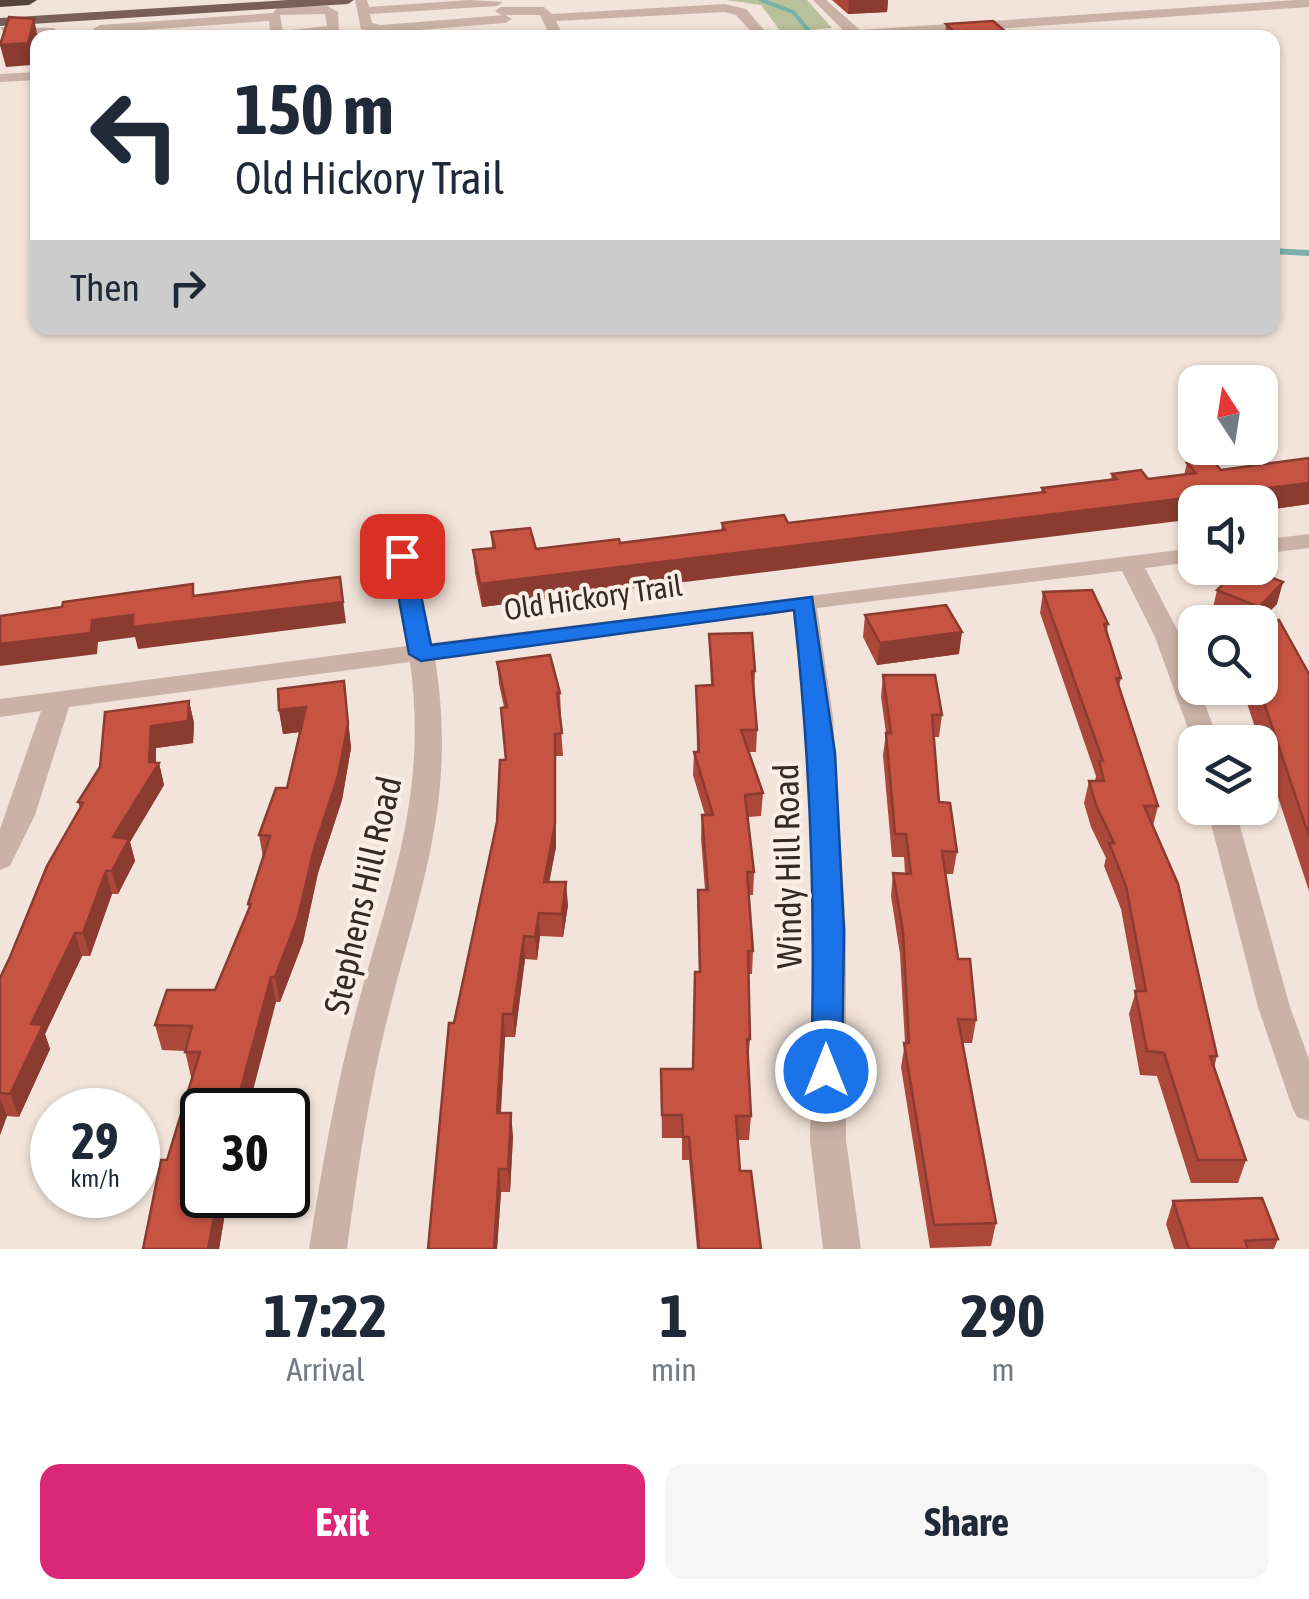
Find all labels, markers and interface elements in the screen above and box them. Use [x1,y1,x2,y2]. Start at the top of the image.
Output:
text: 150 m [235,69,394,149]
icon: left [70,70,200,200]
text: Old Hickory Trail [235,152,504,204]
icon: right [160,260,215,315]
text: Then [70,266,140,309]
north arrow [1178,365,1278,465]
map controls [1178,365,1278,825]
button: sound [1178,485,1278,585]
pin [360,514,445,599]
icon: arrive [375,529,430,584]
street label: Old Hickory Trail [502,568,684,626]
button: search [1178,605,1278,705]
button: layers [1178,725,1278,825]
street label: Windy Hill Road [765,763,809,969]
street label: Stephens Hill Road [315,772,409,1018]
position arrow [774,1019,878,1123]
speed limit sign: 30 [180,1088,310,1218]
text: 29 [71,1112,118,1170]
text: km/h [70,1164,120,1192]
text: 17:22 [264,1281,387,1350]
text: 1 [660,1281,688,1350]
text: 290 [961,1281,1045,1350]
text: Arrival [286,1351,365,1388]
text: min [651,1351,697,1388]
text: m [991,1351,1014,1388]
button: Exit [40,1464,645,1579]
button: Share [665,1464,1269,1579]

